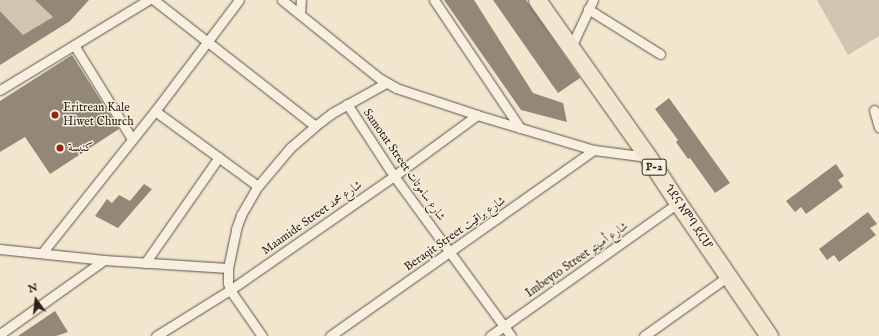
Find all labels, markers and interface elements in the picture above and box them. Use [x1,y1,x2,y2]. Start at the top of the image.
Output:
place label: Eritrean Kale Hiwet Church [63,101,134,129]
street label: Samotat Street شارع ساموتات [360,106,448,224]
marker: Eritrean Kale Hiwet Church [50,110,60,120]
place label: كنيسة [68,141,93,155]
marker: كنيسة [55,143,65,153]
road number: P-2 [641,158,667,176]
street label: Maamide Street شارع محمد [259,178,365,258]
street label: ጎደና እምባ ደርሆ [661,182,715,252]
street label: Beraqit Street شارع براقيت [402,194,508,274]
street label: Imbeyto Street شارع أمبيتو [523,219,631,301]
north arrow [16,280,56,320]
text: N [26,280,39,296]

